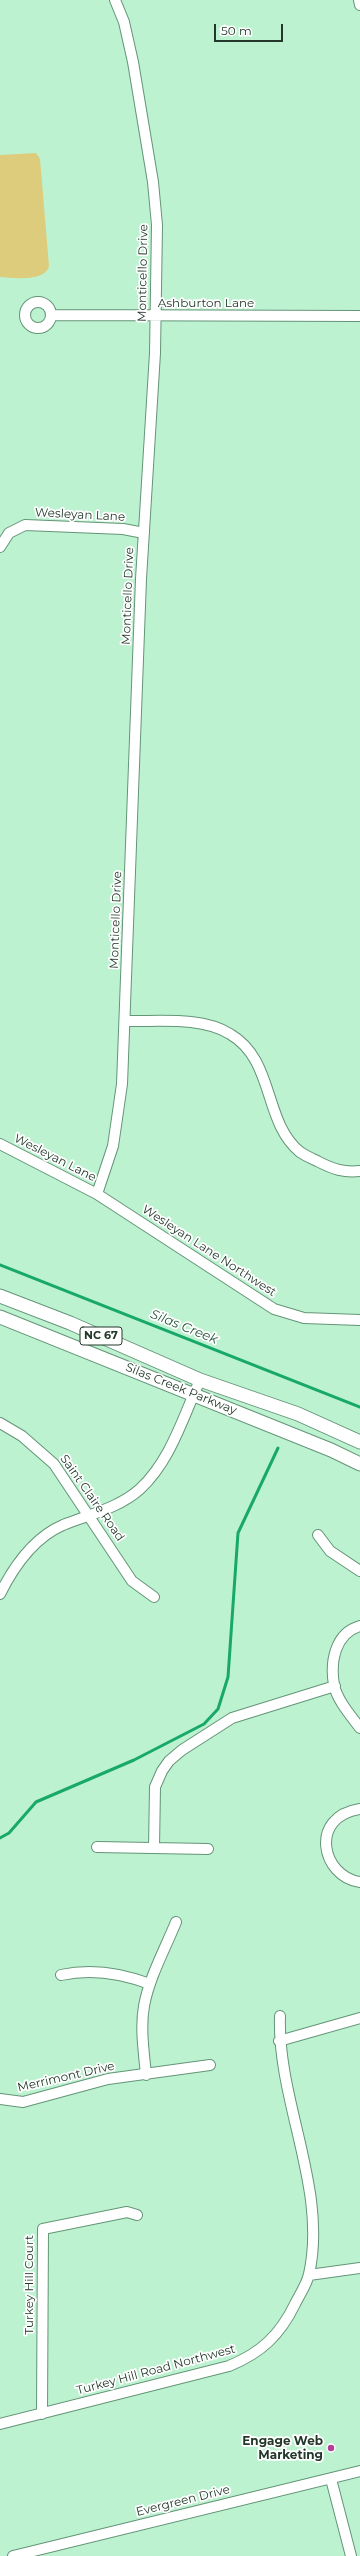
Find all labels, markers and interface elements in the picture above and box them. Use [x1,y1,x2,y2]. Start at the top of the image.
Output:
scale bar [216,16,285,42]
text: 50 m [221,23,252,38]
street label: Monticello Drive [135,224,151,322]
street label: Ashburton Lane [158,296,254,310]
street label: Wesleyan Lane [35,505,125,525]
street label: Monticello Drive [119,547,137,645]
street label: Monticello Drive [107,871,125,969]
street label: Wesleyan Lane [12,1131,98,1185]
street label: Wesleyan Lane Northwest [139,1202,279,1300]
water label: Silas Creek [148,1306,220,1348]
road number: NC 67 [80,1327,122,1345]
street label: Silas Creek Parkway [123,1360,239,1418]
street label: Saint Claire Road [57,1452,127,1544]
street label: Merrimont Drive [16,2059,116,2095]
street label: Turkey Hill Court [22,2235,36,2335]
street label: Turkey Hill Road Northwest [75,2342,237,2398]
place label: Engage Web Marketing [242,2434,323,2462]
marker: Engage Web Marketing [326,2443,336,2453]
street label: Evergreen Drive [135,2482,231,2520]

